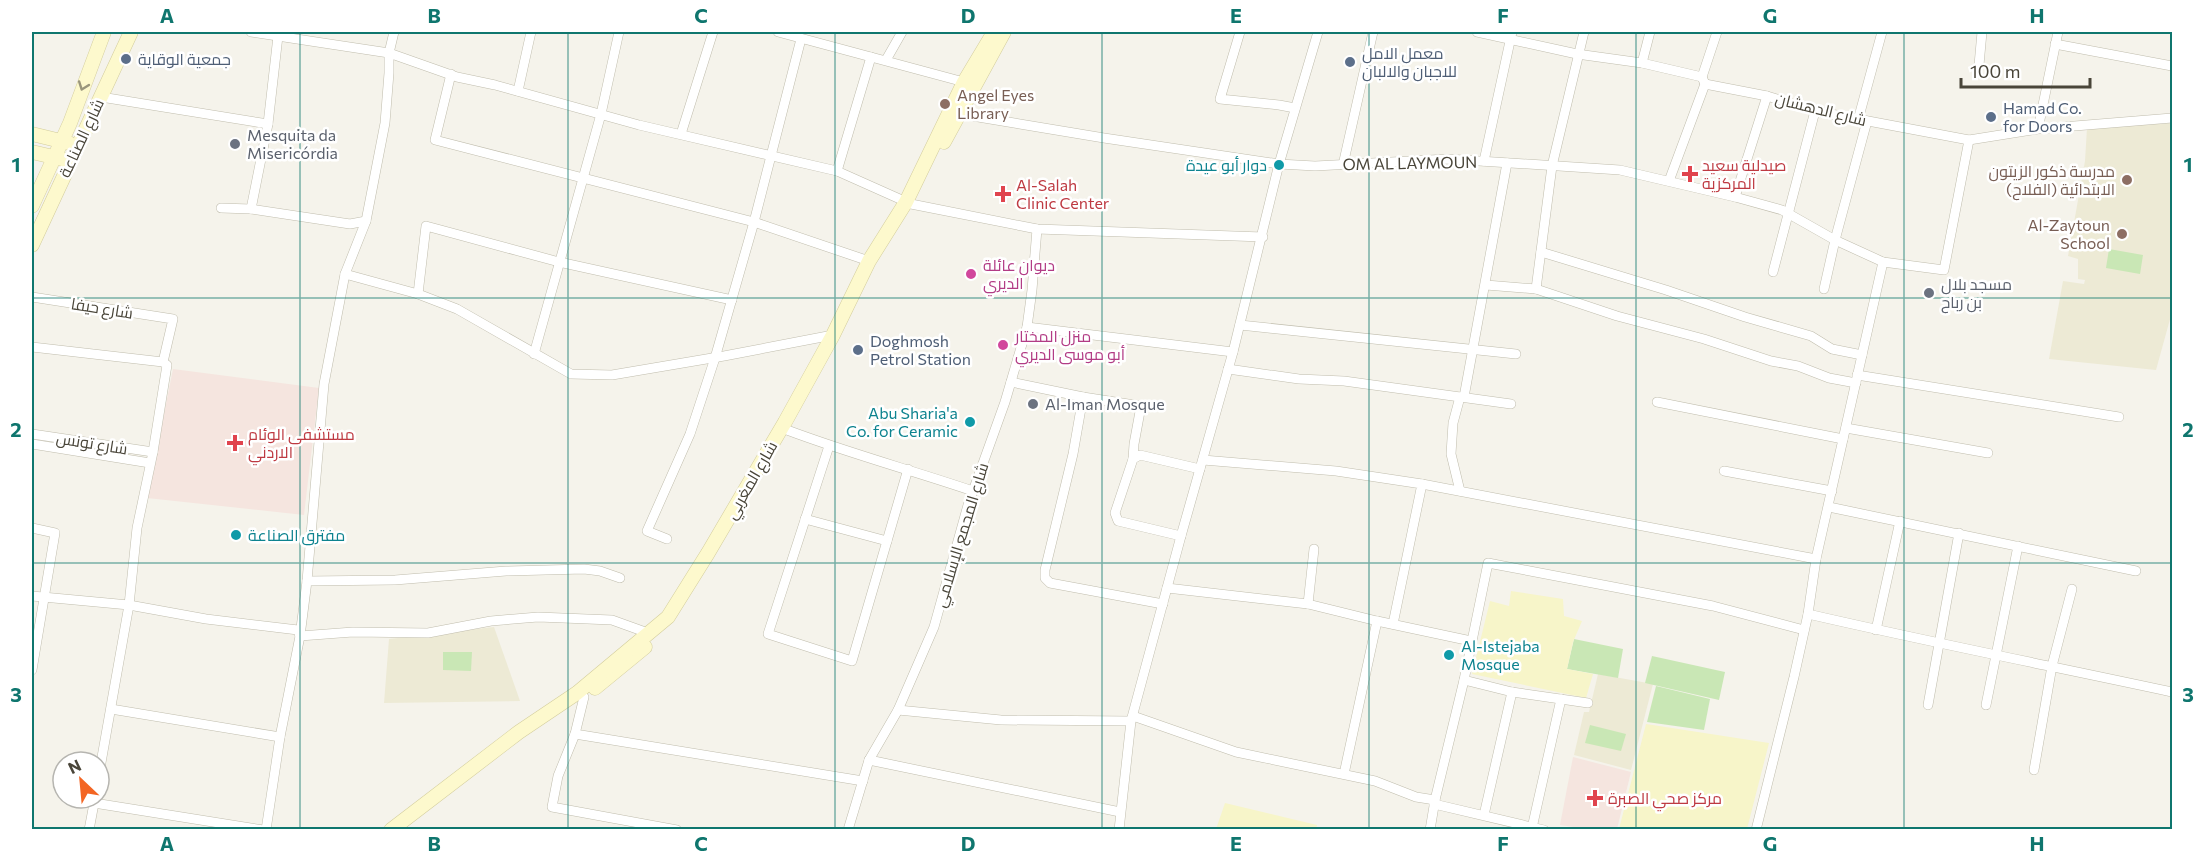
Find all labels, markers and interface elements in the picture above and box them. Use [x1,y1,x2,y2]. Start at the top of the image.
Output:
text: A [160,3,174,27]
text: B [427,3,441,27]
text: C [694,3,708,27]
text: D [961,3,975,27]
text: E [1230,3,1242,27]
text: F [1497,3,1509,27]
text: G [1763,3,1777,27]
text: H [2030,3,2045,27]
place label: معمل الامل للاجبان والالبان [1362,43,1457,82]
place label: جمعية الوقاية [138,49,231,69]
scale bar [1961,51,2090,89]
marker: جمعية الوقاية [119,52,133,66]
marker: معمل الامل للاجبان والالبان [1343,55,1357,69]
text: 100 m [1970,60,2020,82]
one-way arrow [78,80,91,91]
place label: Angel Eyes Library [957,85,1034,122]
street label: شارع الدهشان [1773,88,1869,132]
street label: شارع الصناعة [54,95,110,181]
marker: Angel Eyes Library [938,97,952,111]
place label: Hamad Co. for Doors [2003,98,2082,135]
marker: Hamad Co. for Doors [1984,110,1998,124]
place label: Mesquita da Misericórdia [247,125,338,162]
marker: Mesquita da Misericórdia [228,137,242,151]
text: 1 [11,152,21,176]
street label: OM AL LAYMOUN [1343,152,1477,173]
text: 1 [2183,152,2193,176]
place label: دوار أبو عيدة [1186,155,1267,175]
place label: صيدلية سعيد المركزية [1702,155,1786,193]
marker: دوار أبو عيدة [1272,158,1286,172]
place label: مدرسة ذكور الزيتون الابتدائية (الفلاح) [1989,161,2115,201]
marker: صيدلية سعيد المركزية [1683,167,1697,181]
marker: مدرسة ذكور الزيتون الابتدائية (الفلاح) [2120,173,2134,187]
place label: Al-Salah Clinic Center [1016,175,1110,212]
marker: Al-Salah Clinic Center [994,185,1012,203]
place label: Al-Zaytoun School [2028,215,2110,252]
marker: Al-Zaytoun School [2115,227,2129,241]
place label: ديوان عائلة الديري [983,255,1055,297]
marker: ديوان عائلة الديري [964,267,978,281]
place label: مسجد بلال بن رباح [1941,274,2012,314]
marker: مسجد بلال بن رباح [1922,286,1936,300]
street label: شارع حيفا [69,293,134,325]
place label: منزل المختار أبو موسى الديري [1014,326,1125,368]
place label: Doghmosh Petrol Station [870,331,971,368]
marker: منزل المختار أبو موسى الديري [996,338,1010,352]
marker: Doghmosh Petrol Station [851,343,865,357]
place label: Al-Iman Mosque [1045,394,1165,413]
marker: Al-Iman Mosque [1026,397,1040,411]
place label: Abu Sharia'a Co. for Ceramic [846,403,958,440]
marker: Abu Sharia'a Co. for Ceramic [963,415,977,429]
text: 2 [10,417,22,441]
text: 2 [2182,417,2194,441]
place label: مستشفى الوئام الاردني [248,424,355,466]
street label: شارع تونس [55,428,129,460]
marker: مستشفى الوئام الاردني [226,434,244,452]
street label: شارع المغربي [721,437,785,525]
street label: شارع المجمع الإسلامي [929,460,996,611]
place label: مفترق الصناعة [248,525,345,546]
marker: مفترق الصناعة [229,528,243,542]
place label: Al-Istejaba Mosque [1461,636,1540,673]
marker: Al-Istejaba Mosque [1442,648,1456,662]
text: 3 [10,682,22,706]
text: 3 [2182,682,2194,706]
north arrow [51,750,111,810]
text: N [65,755,84,777]
place label: مركز صحي الصبرة [1608,788,1722,812]
marker: مركز صحي الصبرة [1586,789,1604,807]
text: A [160,831,174,855]
text: B [427,831,441,855]
text: C [694,831,708,855]
text: D [961,831,975,855]
text: E [1230,831,1242,855]
text: F [1497,831,1509,855]
text: G [1763,831,1777,855]
text: H [2030,831,2045,855]

